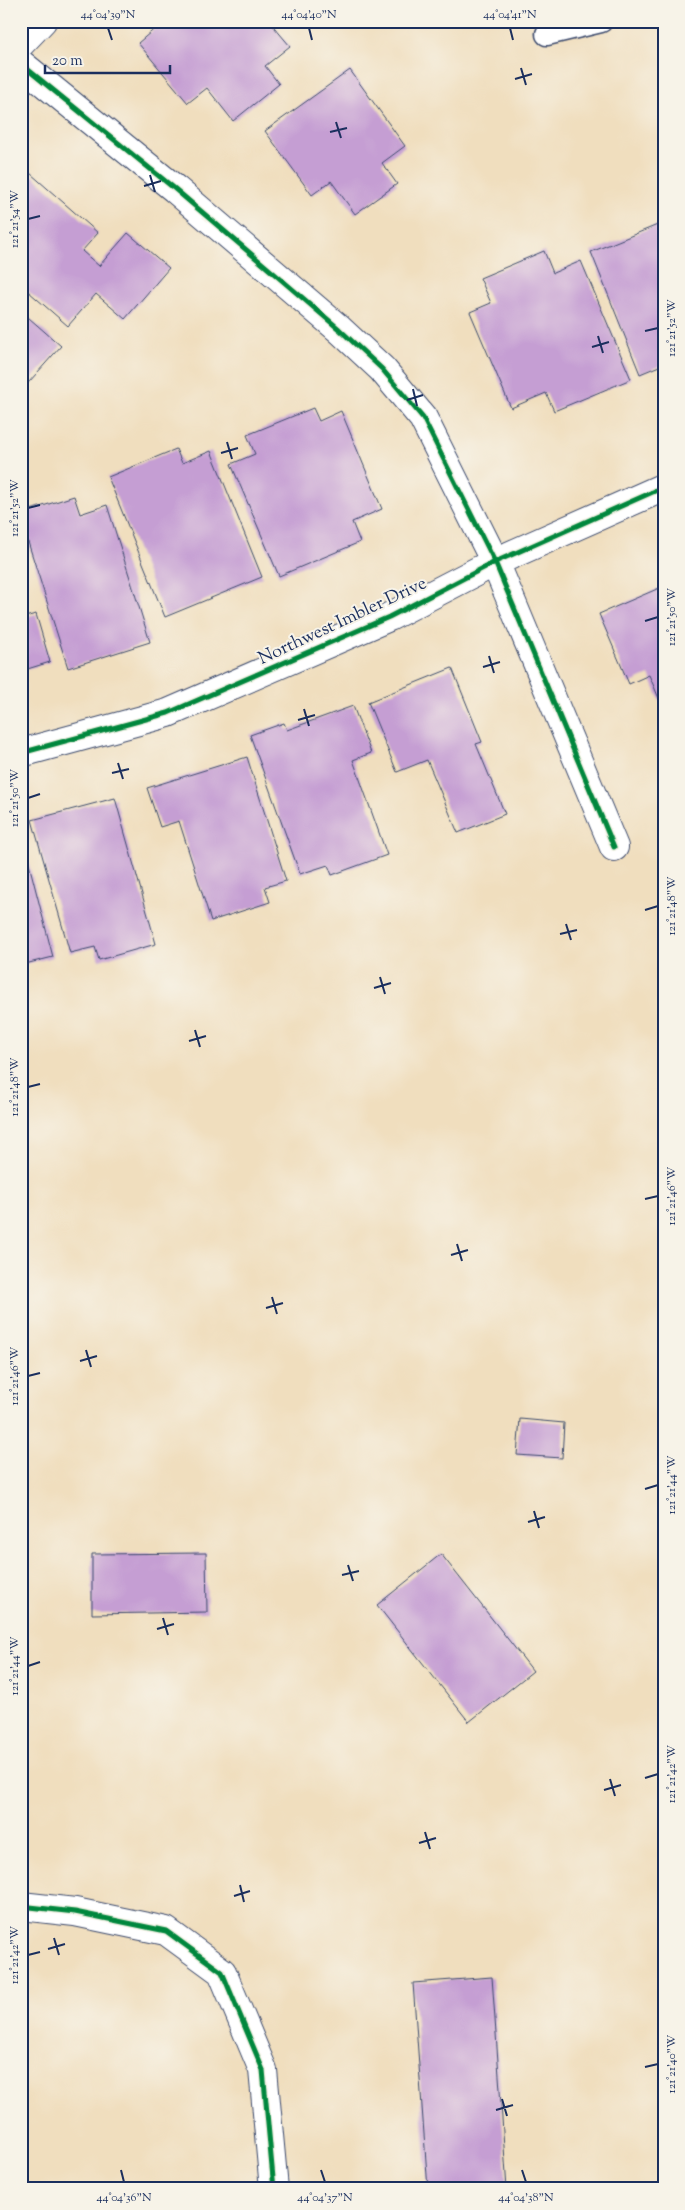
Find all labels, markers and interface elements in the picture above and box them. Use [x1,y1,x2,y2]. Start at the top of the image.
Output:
text: 44°04'39"N [81,6,136,24]
text: 44°04'40"N [281,6,337,24]
text: 44°04'41"N [483,6,537,24]
scale bar [45,42,170,74]
text: 20 m [52,51,83,72]
text: 121°21'54"W [6,189,24,248]
text: 121°21'52"W [663,299,681,357]
text: 121°21'52"W [6,479,24,537]
street label: Northwest Imbler Drive [254,571,431,672]
text: 121°21'50"W [663,587,681,646]
text: 121°21'50"W [6,768,24,827]
text: 121°21'48"W [663,876,681,935]
text: 121°21'48"W [6,1057,24,1116]
text: 121°21'46"W [663,1166,681,1225]
text: 121°21'46"W [6,1346,24,1405]
text: 121°21'44"W [663,1455,681,1514]
text: 121°21'44"W [6,1636,24,1695]
text: 121°21'42"W [663,1744,681,1803]
text: 121°21'42"W [6,1925,24,1984]
text: 121°21'40"W [663,2034,681,2093]
text: 44°04'36"N [96,2189,152,2207]
text: 44°04'37"N [297,2189,353,2207]
text: 44°04'38"N [498,2189,554,2207]

